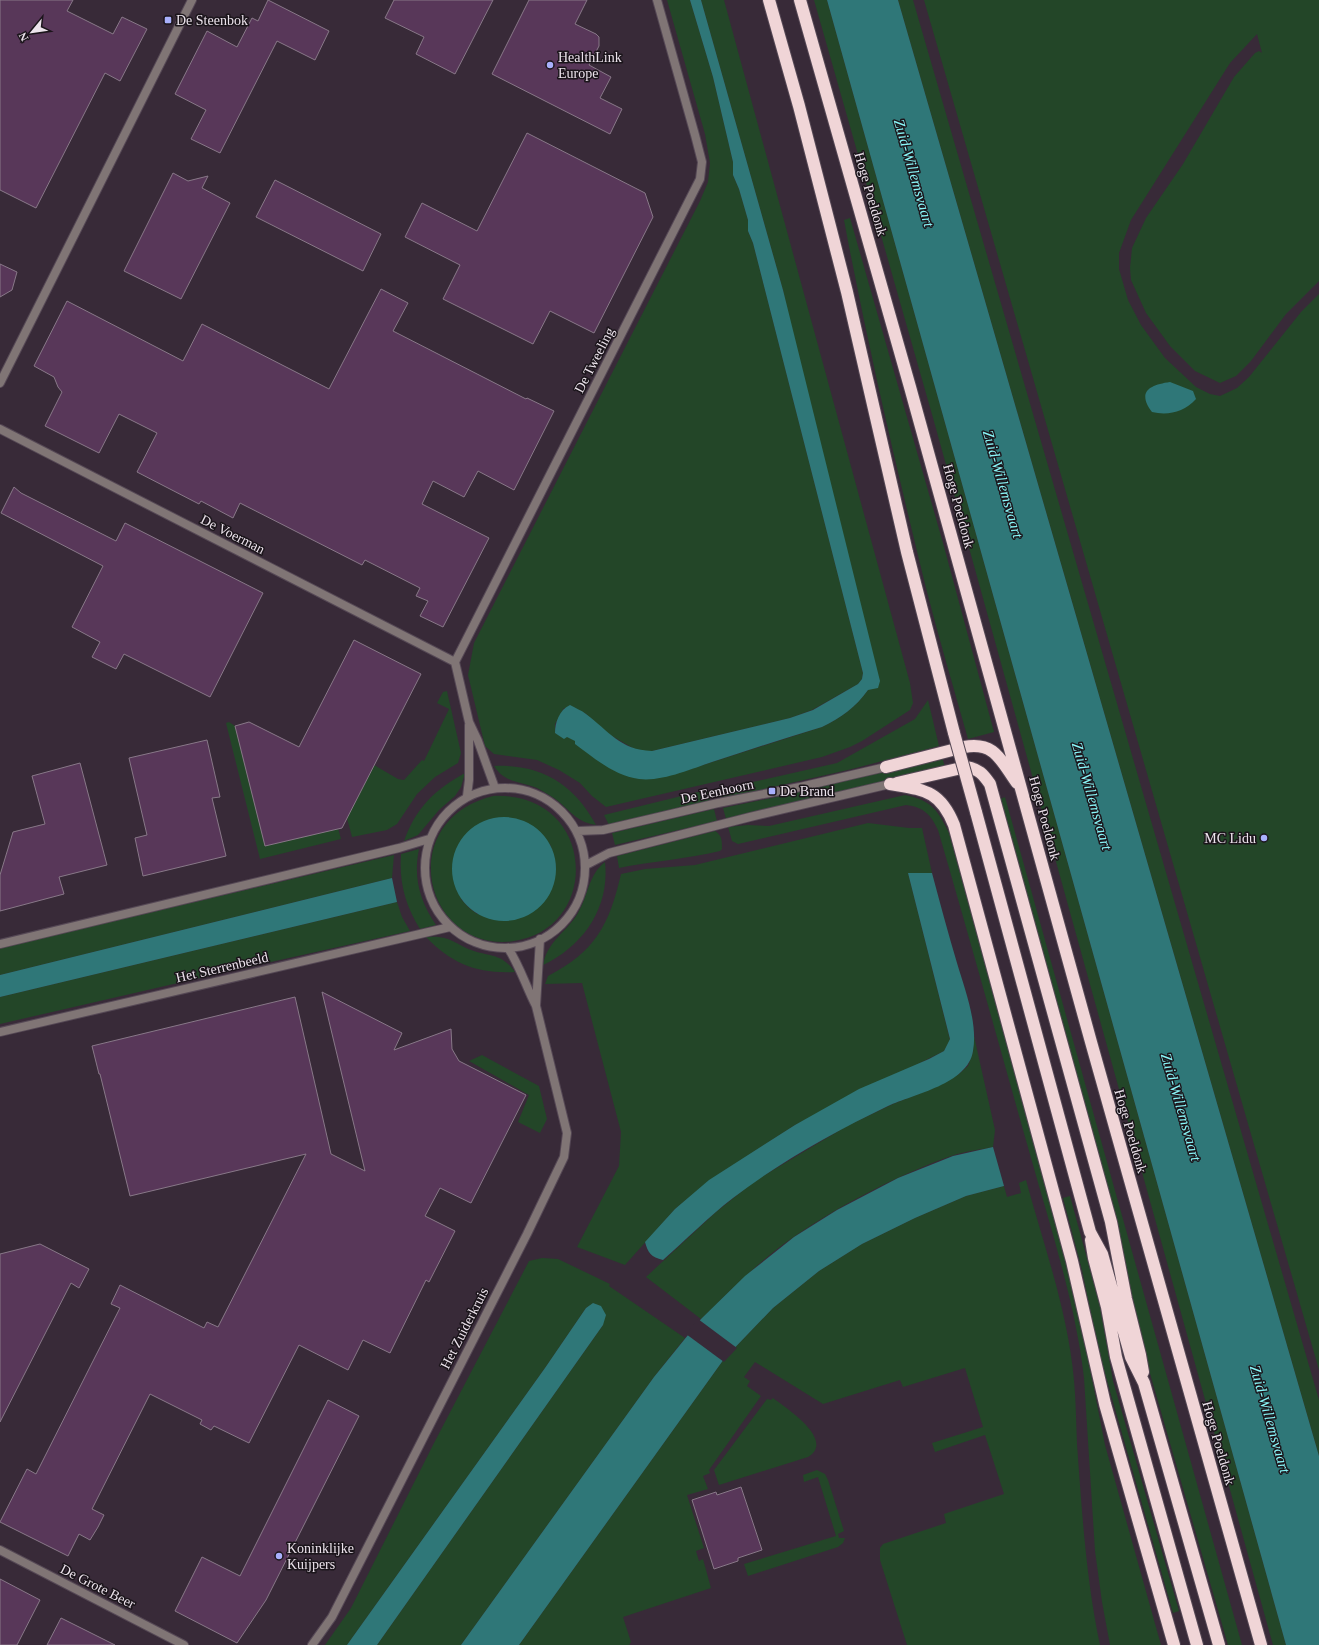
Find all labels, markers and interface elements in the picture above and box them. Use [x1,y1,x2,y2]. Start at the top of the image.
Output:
north arrow [12,12,52,52]
place label: De Steenbok [176,13,248,28]
marker: De Steenbok [163,15,173,25]
text: N [16,30,30,43]
place label: HealthLink Europe [558,50,622,81]
marker: HealthLink Europe [545,60,555,70]
water label: Zuid-Willemsvaart [891,117,937,230]
street label: Hoge Poeldonk [851,150,890,238]
street label: De Tweeling [572,325,617,395]
water label: Zuid-Willemsvaart [980,428,1026,541]
street label: Hoge Poeldonk [940,462,977,550]
street label: De Voerman [198,512,267,557]
water label: Zuid-Willemsvaart [1069,740,1115,853]
street label: Hoge Poeldonk [1026,774,1063,862]
street label: De Eenhoorn [679,776,755,807]
place label: De Brand [780,784,834,799]
marker: De Brand [767,786,777,796]
place label: MC Lidu [1204,831,1256,846]
marker: MC Lidu [1259,833,1269,843]
street label: Het Sterrenbeeld [174,950,270,985]
water label: Zuid-Willemsvaart [1158,1051,1204,1164]
street label: Hoge Poeldonk [1111,1087,1150,1175]
street label: Het Zuiderkruis [438,1285,491,1371]
water label: Zuid-Willemsvaart [1247,1363,1293,1476]
street label: Hoge Poeldonk [1199,1399,1238,1487]
place label: Koninklijke Kuijpers [287,1541,354,1572]
marker: Koninklijke Kuijpers [274,1551,284,1561]
street label: De Grote Beer [58,1561,138,1612]

